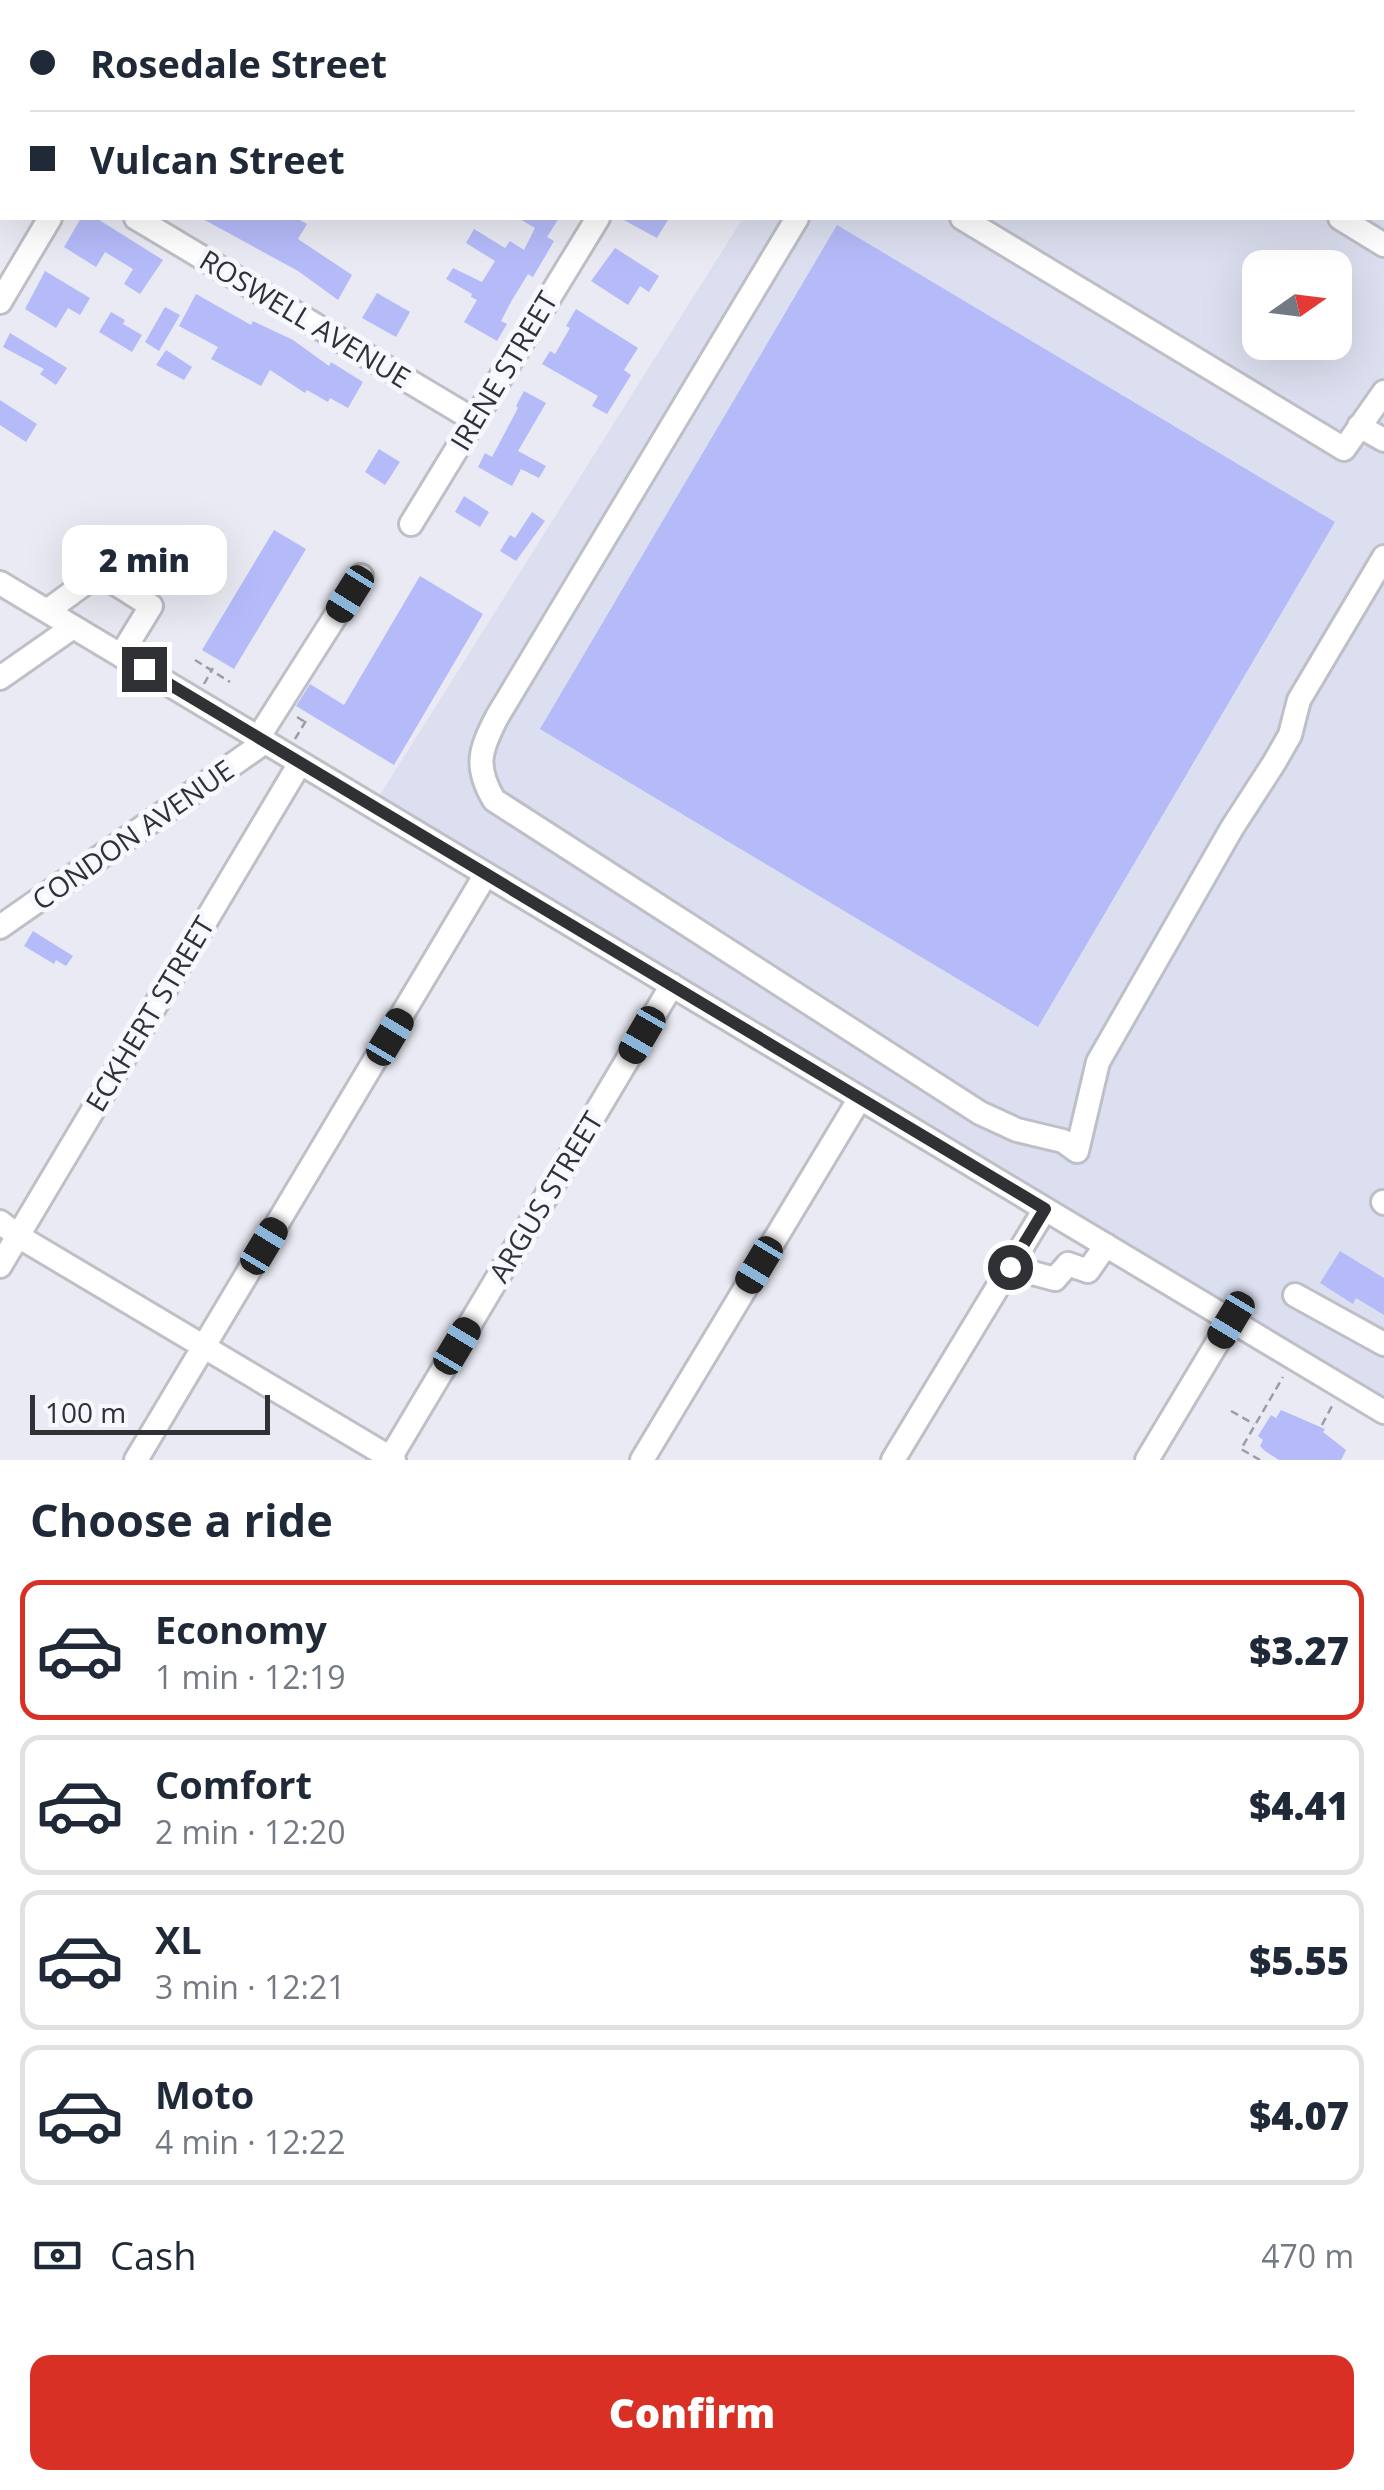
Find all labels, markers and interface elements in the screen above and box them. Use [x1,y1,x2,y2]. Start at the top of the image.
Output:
text: Rosedale Street [90,37,387,89]
text: Vulcan Street [90,133,345,185]
street label: ROSWELL AVENUE [193,240,418,396]
north arrow [1242,250,1352,360]
map controls [1242,250,1352,360]
street label: IRENE STREET [441,283,566,457]
callout: 2 min [62,524,226,594]
text: 2 min [99,538,190,581]
car [321,561,379,627]
route end [122,647,167,692]
street label: CONDON AVENUE [24,750,241,918]
street label: ECKHERT STREET [76,908,223,1118]
car [614,1002,670,1068]
car [362,1004,418,1070]
street label: ARGUS STREET [479,1103,611,1289]
car [236,1213,292,1279]
car [731,1232,787,1298]
route start [988,1245,1033,1290]
car [1203,1287,1259,1353]
car [429,1313,485,1379]
scale bar [30,1390,270,1434]
text: 100 m [45,1393,126,1431]
text: Choose a ride [30,1489,333,1550]
text: Economy [155,1603,327,1655]
icon: car [35,1605,125,1695]
text: $3.27 [1249,1624,1349,1676]
text: 1 min · 12:19 [155,1655,346,1698]
text: Comfort [155,1758,312,1810]
icon: car [35,1760,125,1850]
text: $4.41 [1249,1779,1349,1831]
text: 2 min · 12:20 [155,1810,346,1853]
text: XL [155,1913,202,1965]
icon: car [35,1915,125,2005]
text: $5.55 [1249,1934,1349,1986]
text: 3 min · 12:21 [155,1965,346,2008]
text: Moto [155,2068,254,2120]
icon: car [35,2070,125,2160]
text: $4.07 [1249,2089,1349,2141]
text: 4 min · 12:22 [155,2120,346,2163]
icon: cash [30,2228,85,2283]
text: Cash [110,2229,196,2281]
text: 470 m [1261,2234,1354,2277]
button: Confirm [30,2355,1354,2470]

